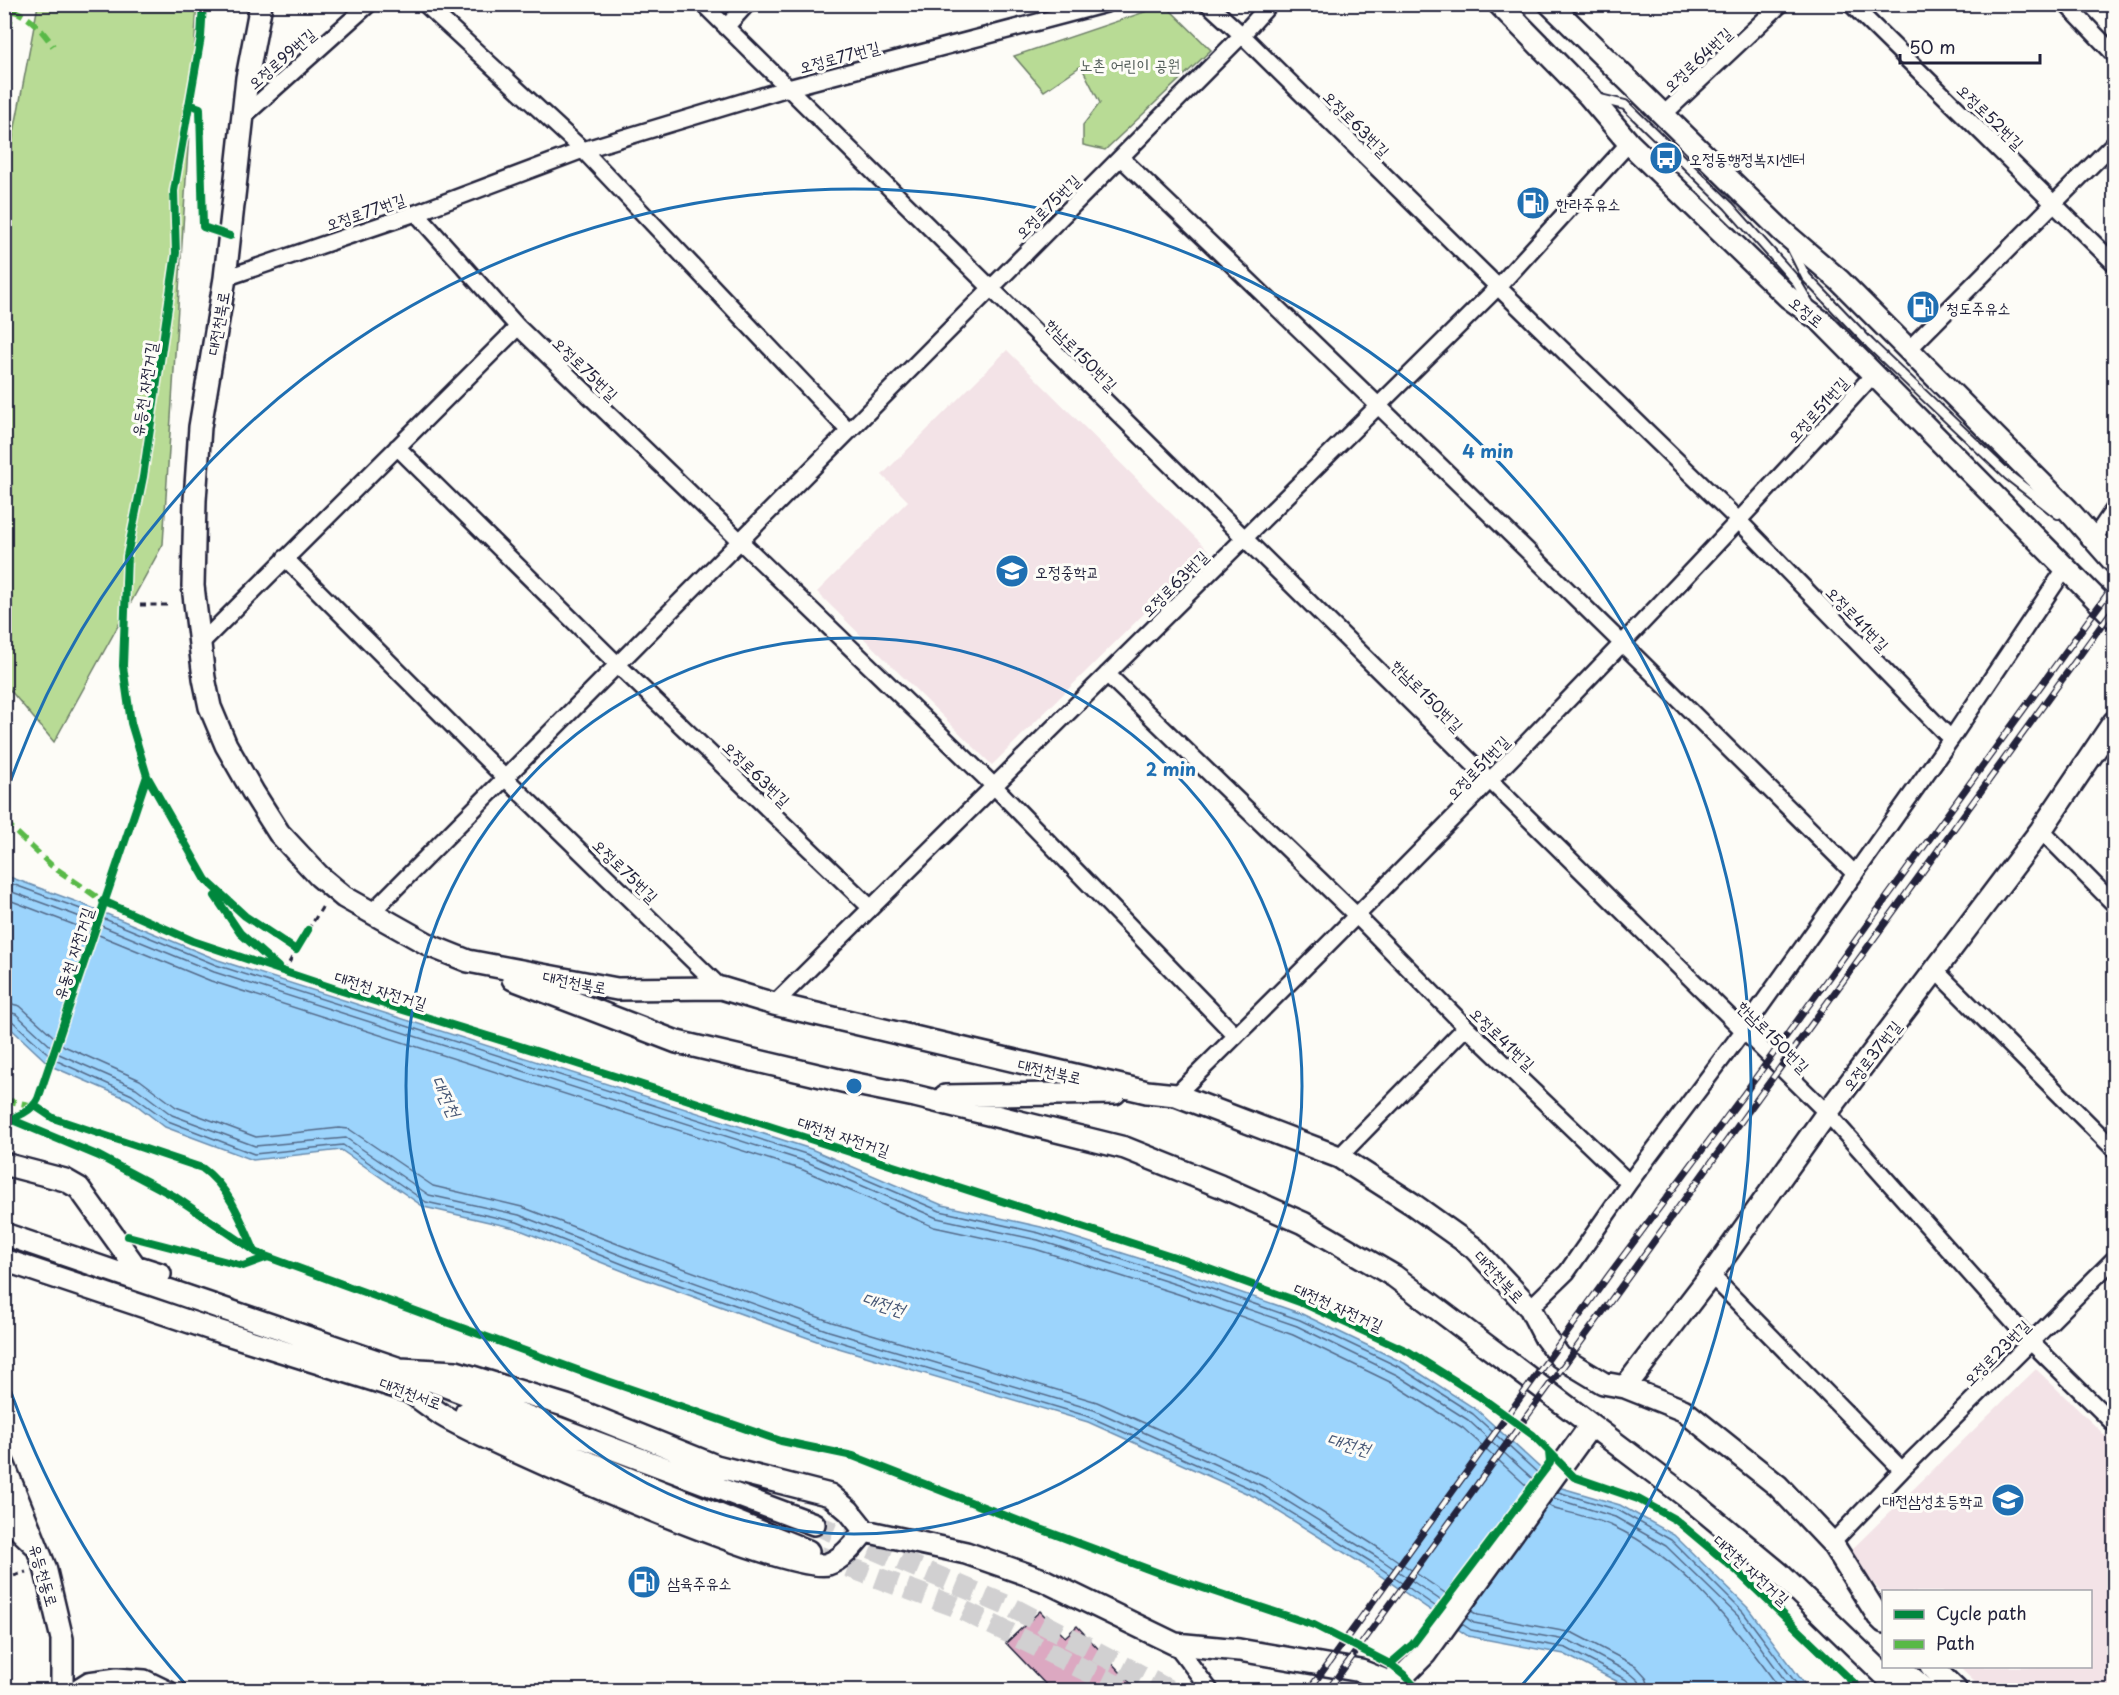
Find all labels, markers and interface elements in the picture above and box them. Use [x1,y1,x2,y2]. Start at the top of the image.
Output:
street label: 오정로64번길 [1657,21,1737,97]
street label: 오정로99번길 [242,22,320,94]
scale bar [1900,27,2040,65]
text: 50 m [1909,33,1956,60]
street label: 오정로77번길 [796,34,882,78]
park label: 노촌 어린이 공원 [1080,52,1180,76]
street label: 오정로52번길 [1952,78,2030,154]
street label: 오정로63번길 [1318,84,1396,162]
bus stop icon: 오정동행정복지센터 [1648,140,1684,176]
place label: 오정동행정복지센터 [1689,146,1805,170]
street label: 오정로75번길 [1009,168,1085,244]
fuel station icon: 한라주유소 [1515,185,1551,221]
street label: 오정로77번길 [322,186,408,236]
place label: 한라주유소 [1556,191,1620,215]
street label: 대전천북로 [200,289,234,357]
fuel station icon: 청도주유소 [1905,289,1941,325]
street label: 오정로 [1784,290,1830,332]
place label: 청도주유소 [1946,295,2010,319]
street label: 한남로150번길 [1040,312,1124,396]
street label: 오정로75번길 [548,331,624,406]
street label: 유등천 자전거길 [124,340,162,438]
street label: 오정로51번길 [1781,371,1853,447]
text: 4 min [1462,437,1514,464]
street label: 오정로63번길 [1135,544,1213,622]
school or university icon: 오정중학교 [994,553,1030,589]
place label: 오정중학교 [1035,559,1099,583]
street label: 오정로41번길 [1821,580,1895,656]
street label: 한남로150번길 [1386,653,1470,737]
street label: 오정로51번길 [1440,729,1514,805]
street label: 오정로63번길 [718,735,796,812]
text: 2 min [1146,755,1196,782]
street label: 오정로75번길 [588,833,664,908]
street label: 유동천 자전거길 [46,904,98,1002]
street label: 대전천북로 [541,963,609,999]
street label: 대전천 자전거길 [332,964,430,1014]
street label: 한남로150번길 [1732,994,1816,1078]
street label: 오정로41번길 [1465,1001,1541,1075]
street label: 오정로37번길 [1836,1015,1906,1095]
street label: 대전천북로 [1016,1051,1084,1089]
water label: 대전천 [425,1071,469,1123]
centre of rings [844,1076,864,1096]
street label: 대전천 자전거길 [795,1109,893,1161]
street label: 대전천북로 [1469,1244,1531,1308]
street label: 대전천 자전거길 [1291,1276,1388,1336]
water label: 대전천 [859,1283,910,1323]
street label: 오정로23번길 [1957,1313,2035,1391]
street label: 대전천서로 [377,1370,445,1414]
water label: 대전천 [1324,1424,1375,1462]
school or university icon: 대전삼성초등학교 [1990,1482,2026,1518]
place label: 대전삼성초등학교 [1882,1488,1985,1512]
street label: 대전천 자전거길 [1709,1528,1796,1610]
street label: 유등천동로 [25,1541,65,1609]
fuel station icon: 삼육주유소 [626,1564,662,1600]
place label: 삼육주유소 [667,1570,731,1594]
legend [1882,1590,2092,1668]
text: Cycle path [1936,1599,2027,1626]
text: Path [1936,1629,1975,1656]

